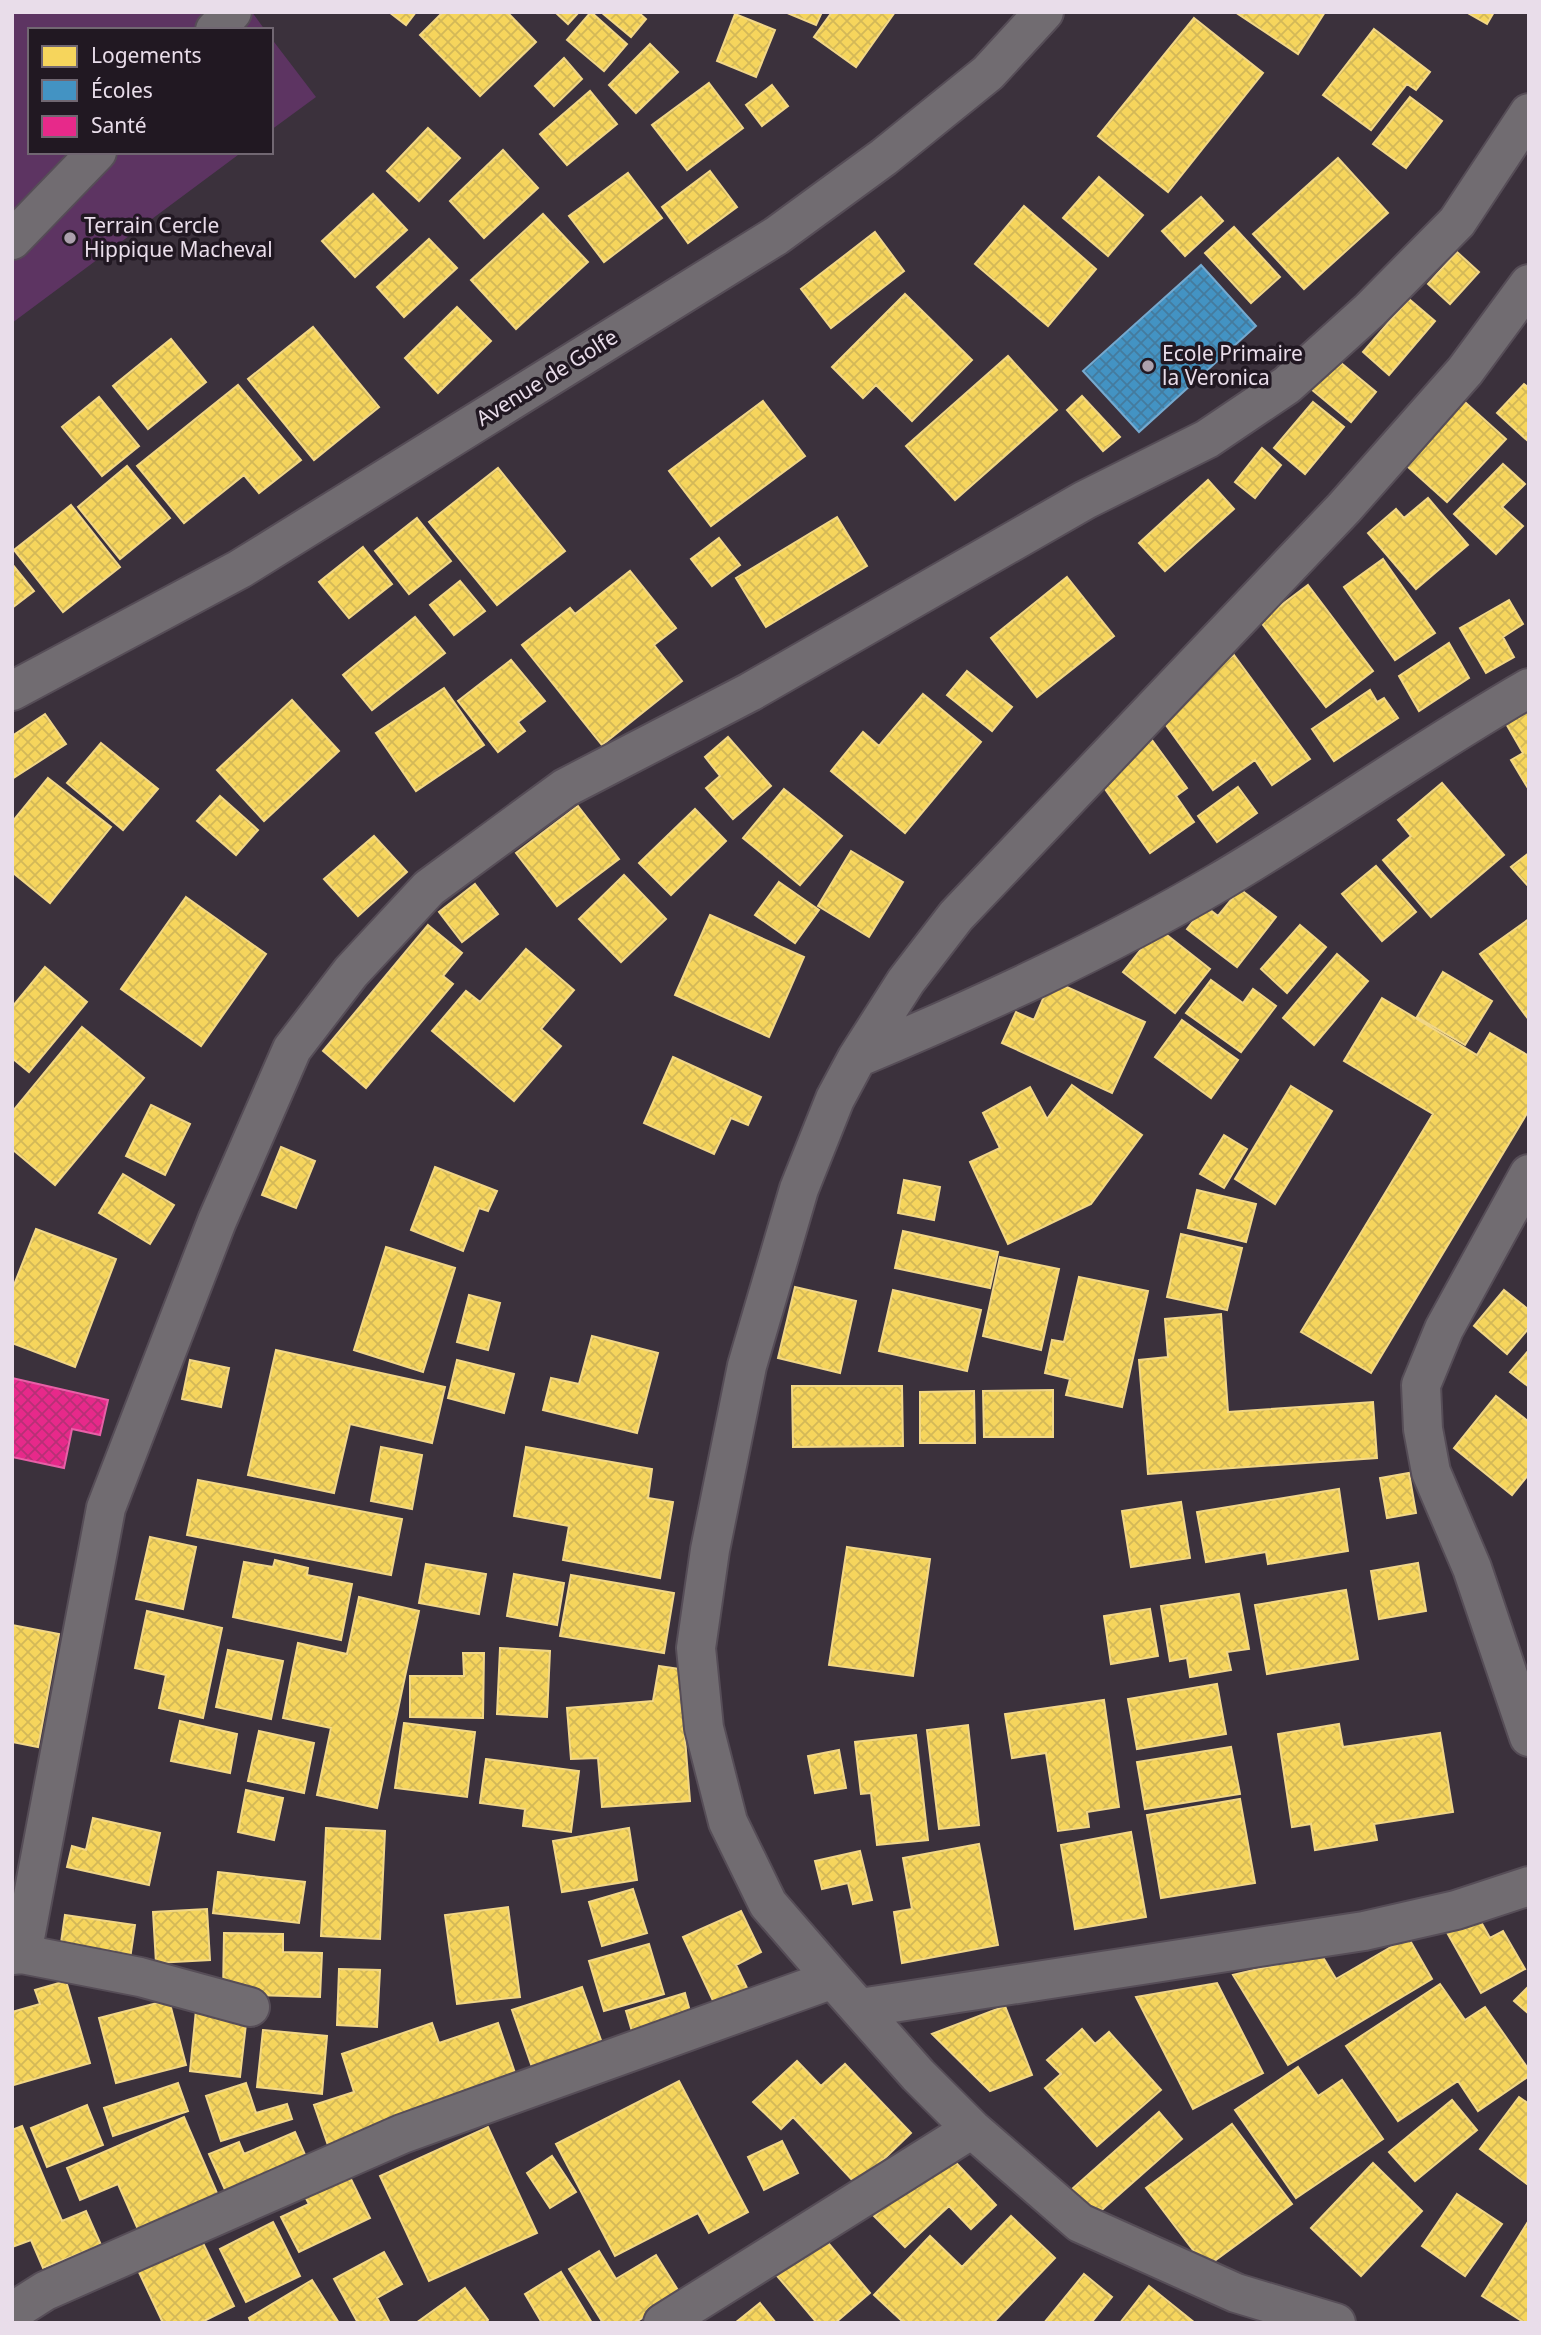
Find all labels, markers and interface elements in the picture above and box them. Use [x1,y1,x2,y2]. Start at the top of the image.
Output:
legend [28,28,273,154]
text: Logements [91,41,202,69]
text: Écoles [91,76,153,104]
text: Santé [91,111,147,139]
place label: Terrain Cercle Hippique Macheval [84,211,273,263]
marker: Terrain Cercle Hippique Macheval [62,230,78,246]
street label: Avenue de Golfe [470,322,623,432]
place label: Ecole Primaire la Veronica [1162,339,1303,391]
marker: Ecole Primaire la Veronica [1140,358,1156,374]

